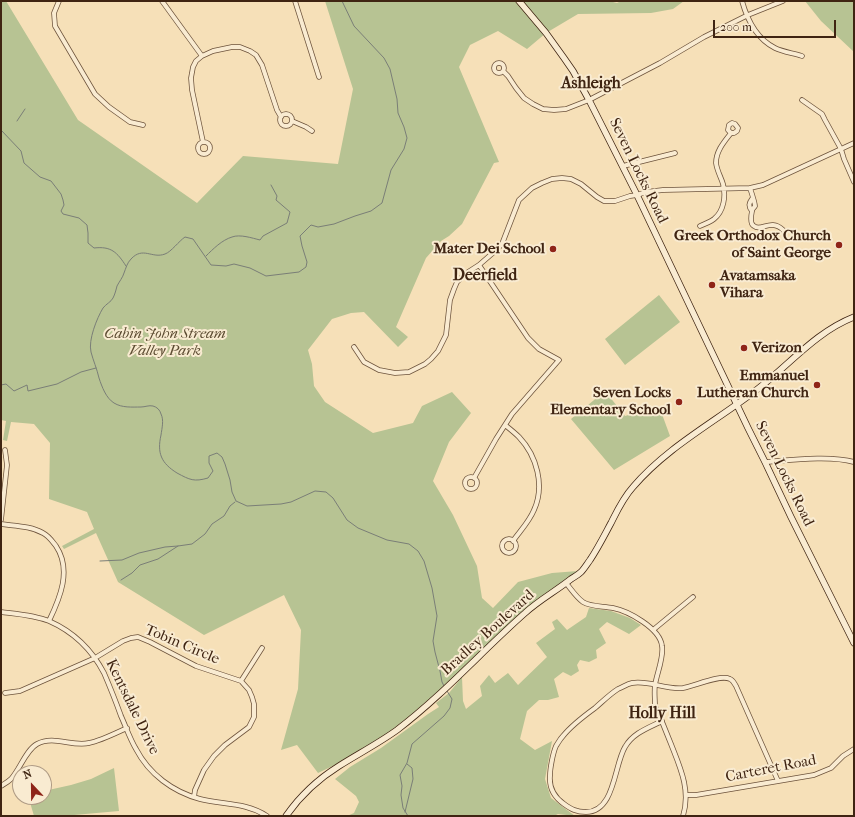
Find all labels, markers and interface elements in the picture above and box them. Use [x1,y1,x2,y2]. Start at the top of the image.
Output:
scale bar [715,12,838,38]
text: 200 m [720,20,752,34]
district label: Ashleigh [561,74,621,94]
street label: Seven Locks Road [605,116,671,226]
place label: Greek Orthodox Church of Saint George [674,227,831,262]
place label: Mater Dei School [434,240,545,258]
marker: Greek Orthodox Church of Saint George [834,240,844,250]
marker: Mater Dei School [548,244,558,254]
district label: Deerfield [453,266,517,286]
place label: Avatamsaka Vihara [720,267,796,302]
marker: Avatamsaka Vihara [707,280,717,290]
park label: Cabin John Stream Valley Park [104,325,226,360]
place label: Verizon [752,339,802,357]
marker: Verizon [739,343,749,353]
place label: Emmanuel Lutheran Church [697,367,809,402]
marker: Emmanuel Lutheran Church [812,380,822,390]
place label: Seven Locks Elementary School [550,384,671,419]
marker: Seven Locks Elementary School [674,397,684,407]
street label: Seven Locks Road [751,419,817,529]
street label: Bradley Boulevard [438,586,538,680]
street label: Tobin Circle [142,621,222,669]
street label: Kentsdale Drive [101,656,163,758]
district label: Holly Hill [628,704,696,724]
street label: Carteret Road [724,751,818,787]
north arrow [12,765,52,805]
text: N [21,767,34,782]

